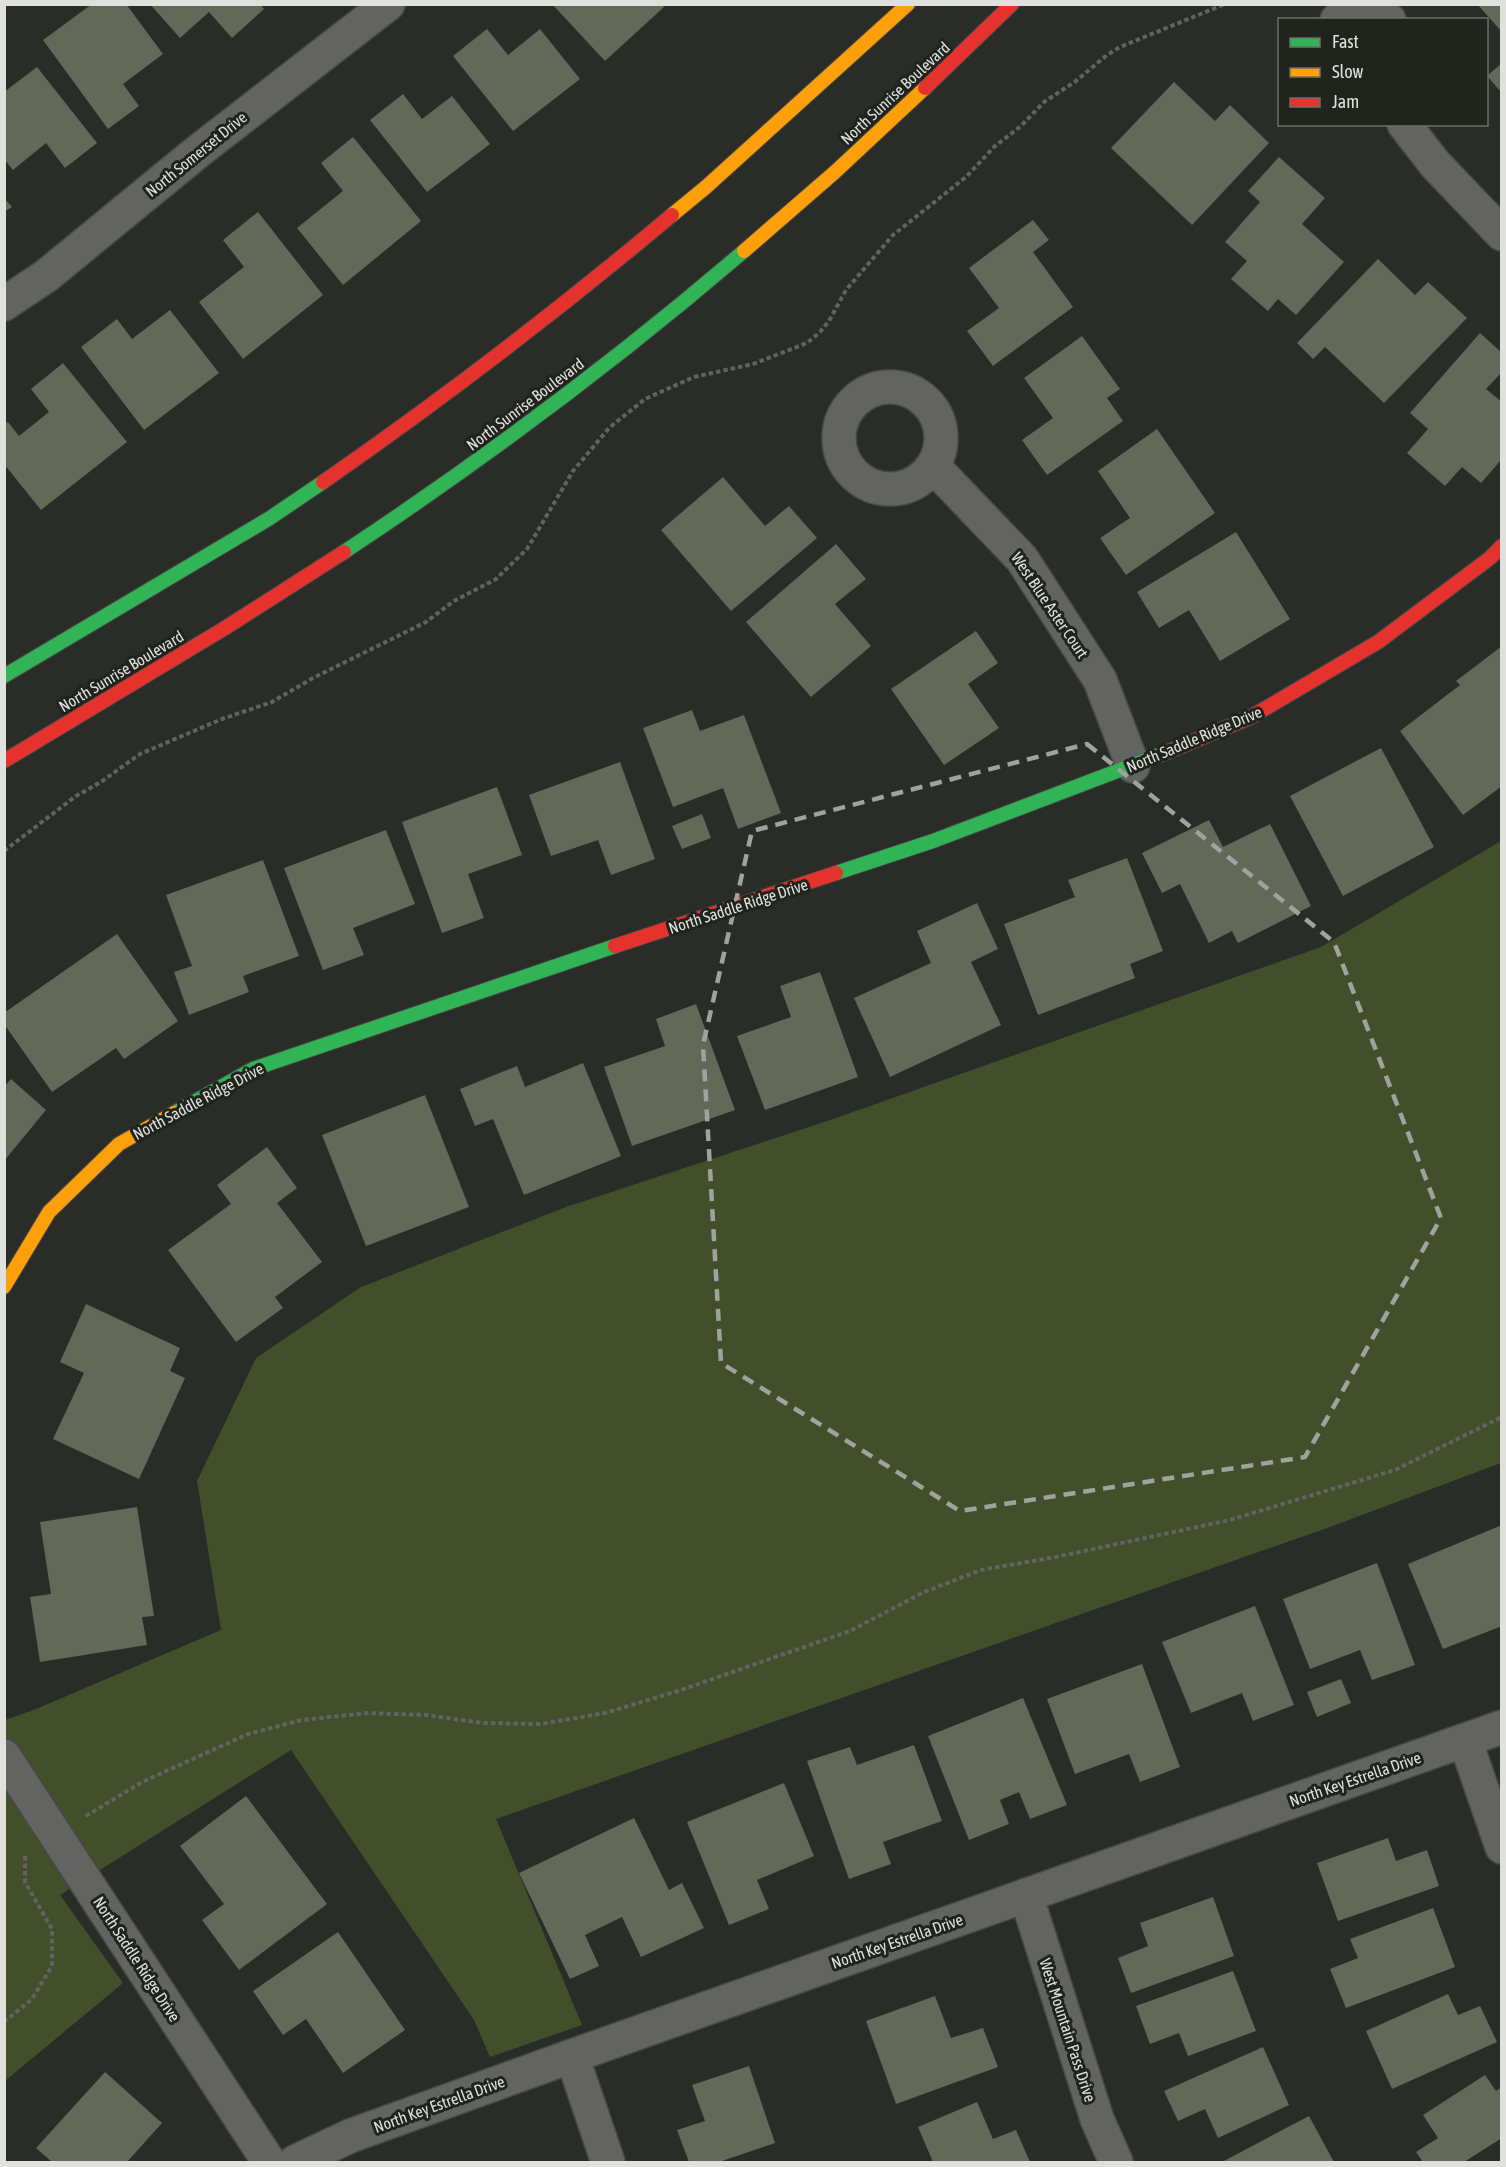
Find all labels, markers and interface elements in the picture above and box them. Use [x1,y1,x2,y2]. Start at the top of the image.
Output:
legend [1278,18,1488,126]
text: Fast [1332,31,1359,52]
street label: North Sunrise Boulevard [837,38,953,148]
text: Slow [1332,61,1363,82]
text: Jam [1332,91,1359,112]
street label: North Somerset Drive [142,108,250,200]
street label: North Sunrise Boulevard [463,354,587,454]
street label: West Blue Aster Court [1008,549,1092,662]
street label: North Sunrise Boulevard [56,627,186,715]
street label: North Saddle Ridge Drive [1124,702,1265,777]
street label: North Saddle Ridge Drive [666,875,810,938]
street label: North Saddle Ridge Drive [130,1059,267,1144]
street label: North Key Estrella Drive [1287,1748,1423,1811]
street label: North Saddle Ridge Drive [89,1893,184,2025]
street label: North Key Estrella Drive [829,1910,965,1973]
street label: West Mountain Pass Drive [1036,1956,1100,2104]
street label: North Key Estrella Drive [371,2072,507,2137]

